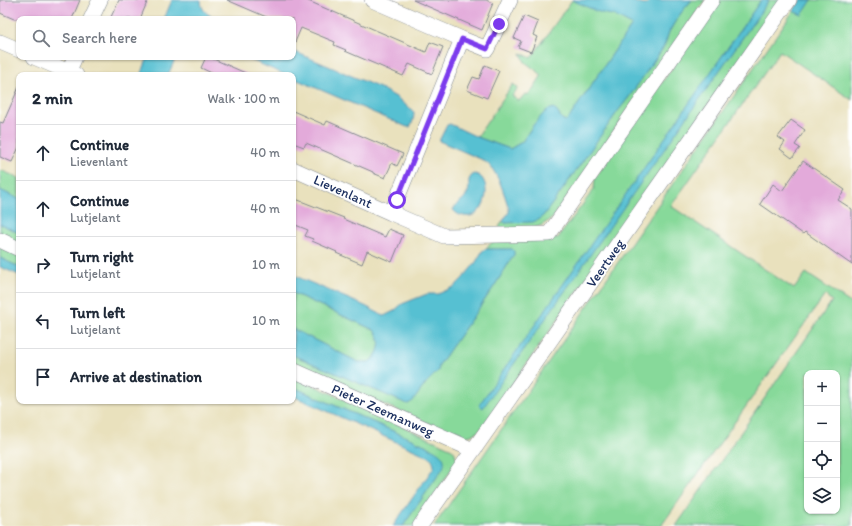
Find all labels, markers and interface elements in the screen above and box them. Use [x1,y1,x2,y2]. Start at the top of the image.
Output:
route end [490,15,508,33]
search box [16,16,296,60]
icon: search [30,27,52,49]
text: Search here [62,29,137,47]
text: 2 min [32,88,72,108]
text: Walk · 100 m [207,91,280,106]
text: Continue [70,136,129,154]
icon: ahead [32,142,54,164]
text: 40 m [250,145,280,160]
text: Lievenlant [70,154,128,169]
street label: Lievenlant [311,171,375,212]
route start [388,191,406,209]
text: Continue [70,192,129,210]
icon: ahead [32,198,54,220]
text: 40 m [250,201,280,216]
text: Lutjelant [70,210,121,225]
street label: Veertweg [583,235,629,291]
text: Turn right [70,248,134,266]
icon: right [32,254,54,276]
text: 10 m [252,257,280,272]
text: Lutjelant [70,266,121,281]
text: Turn left [70,304,125,322]
icon: left [32,310,54,332]
text: 10 m [252,313,280,328]
text: Lutjelant [70,322,121,337]
icon: arrive [32,366,54,388]
text: Arrive at destination [70,368,202,386]
map controls [804,370,840,514]
button: + [804,370,840,406]
street label: Pieter Zeemanweg [329,380,437,441]
button: − [804,406,840,442]
button: locate [804,442,840,478]
button: layers [804,478,840,514]

